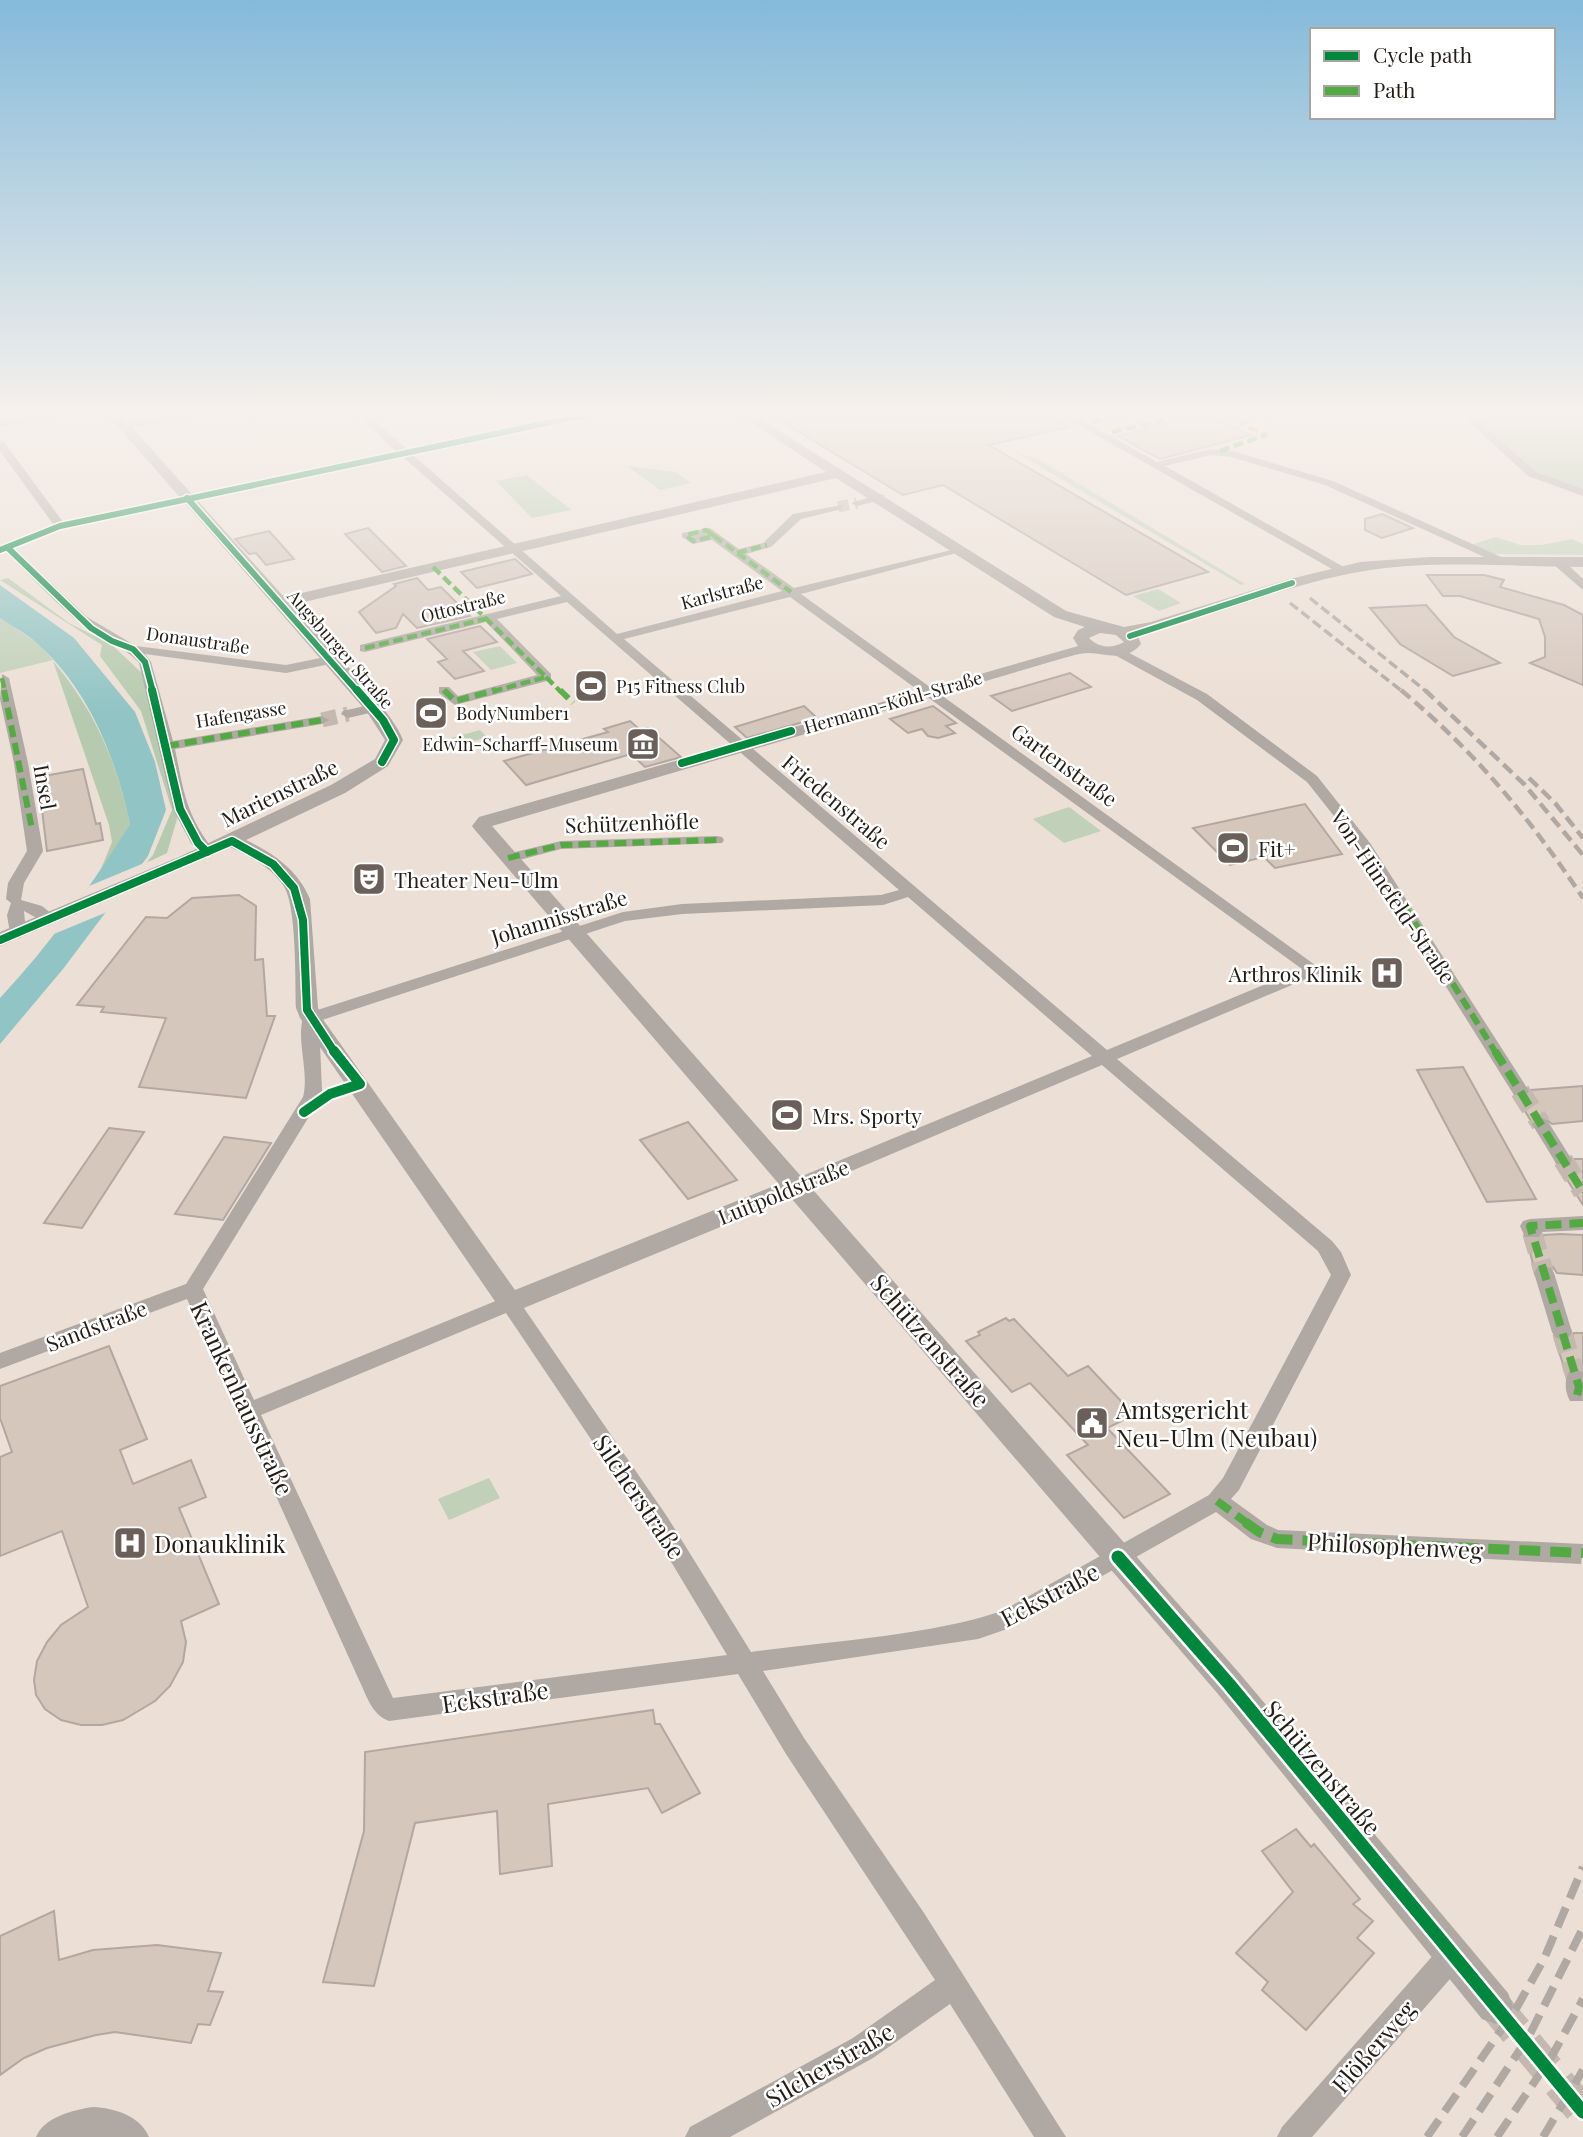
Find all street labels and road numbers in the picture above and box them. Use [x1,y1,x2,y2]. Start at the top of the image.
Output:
street label: Karlstraße [678,569,766,615]
street label: Augsburger Straße [282,584,399,714]
street label: Ottostraße [418,584,508,628]
street label: Donaustraße [145,621,251,659]
street label: Hermann-Köhl-Straße [801,665,985,739]
street label: Hafengasse [194,695,288,733]
street label: Gartenstraße [1006,716,1124,812]
street label: Friedenstraße [777,748,897,854]
street label: Marienstraße [216,752,342,832]
street label: Insel [28,762,64,812]
street label: Von-Hünefeld-Straße [1325,803,1463,988]
street label: Schützenhöfle [565,806,699,838]
street label: Johannisstraße [487,882,630,950]
street label: Luitpoldstraße [713,1152,853,1230]
street label: Schützenstraße [864,1266,998,1414]
street label: Sandstraße [41,1293,151,1357]
street label: Krankenhausstraße [184,1296,302,1500]
street label: Silcherstraße [587,1428,693,1564]
street label: Philosophenweg [1306,1524,1484,1566]
street label: Eckstraße [994,1555,1104,1633]
street label: Eckstraße [440,1673,550,1719]
street label: Schützenstraße [1257,1693,1389,1841]
street label: Flößerweg [1324,1993,1422,2099]
street label: Silcherstraße [759,2014,899,2114]

